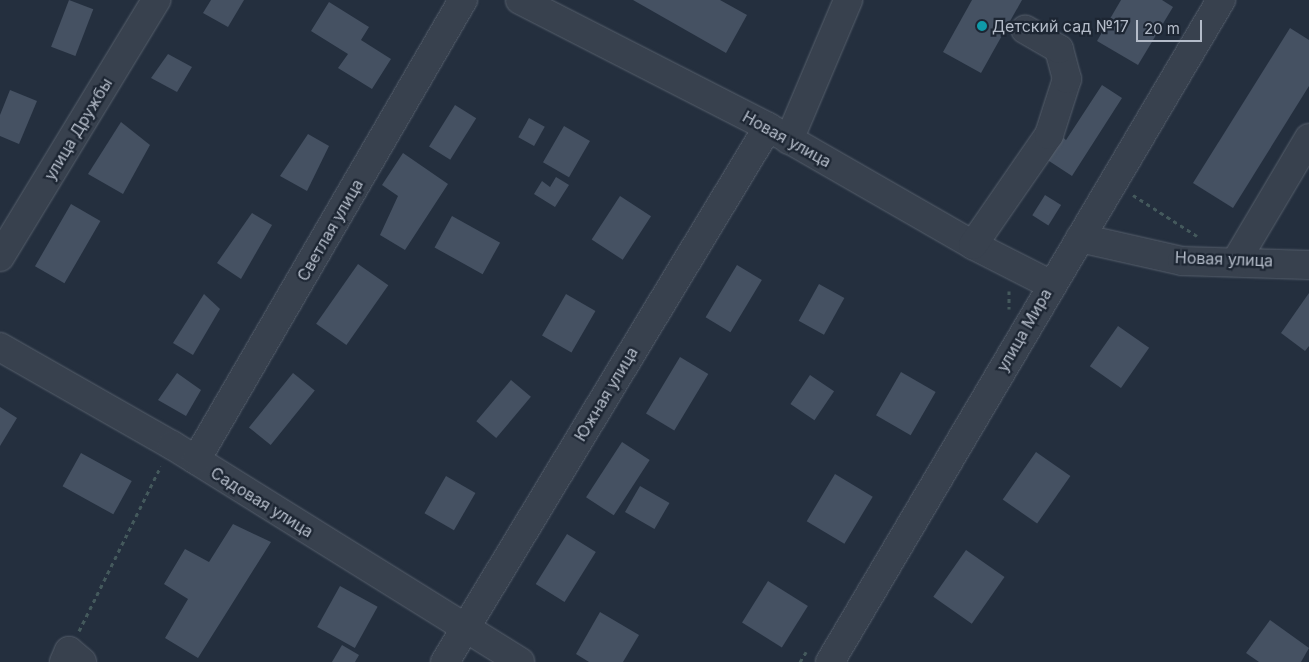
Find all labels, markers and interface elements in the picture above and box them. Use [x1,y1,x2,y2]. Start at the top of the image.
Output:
scale bar [1139,10,1205,42]
place label: Детский сад №17 [992,16,1129,36]
text: 20 m [1144,19,1180,38]
marker: Детский сад №17 [976,20,988,32]
street label: улица Дружбы [40,74,116,184]
street label: Новая улица [739,107,835,171]
street label: Светлая улица [293,176,367,284]
street label: Новая улица [1175,248,1273,270]
street label: улица Мира [992,285,1056,375]
street label: Южная улица [570,343,642,445]
street label: Садовая улица [207,463,317,541]

